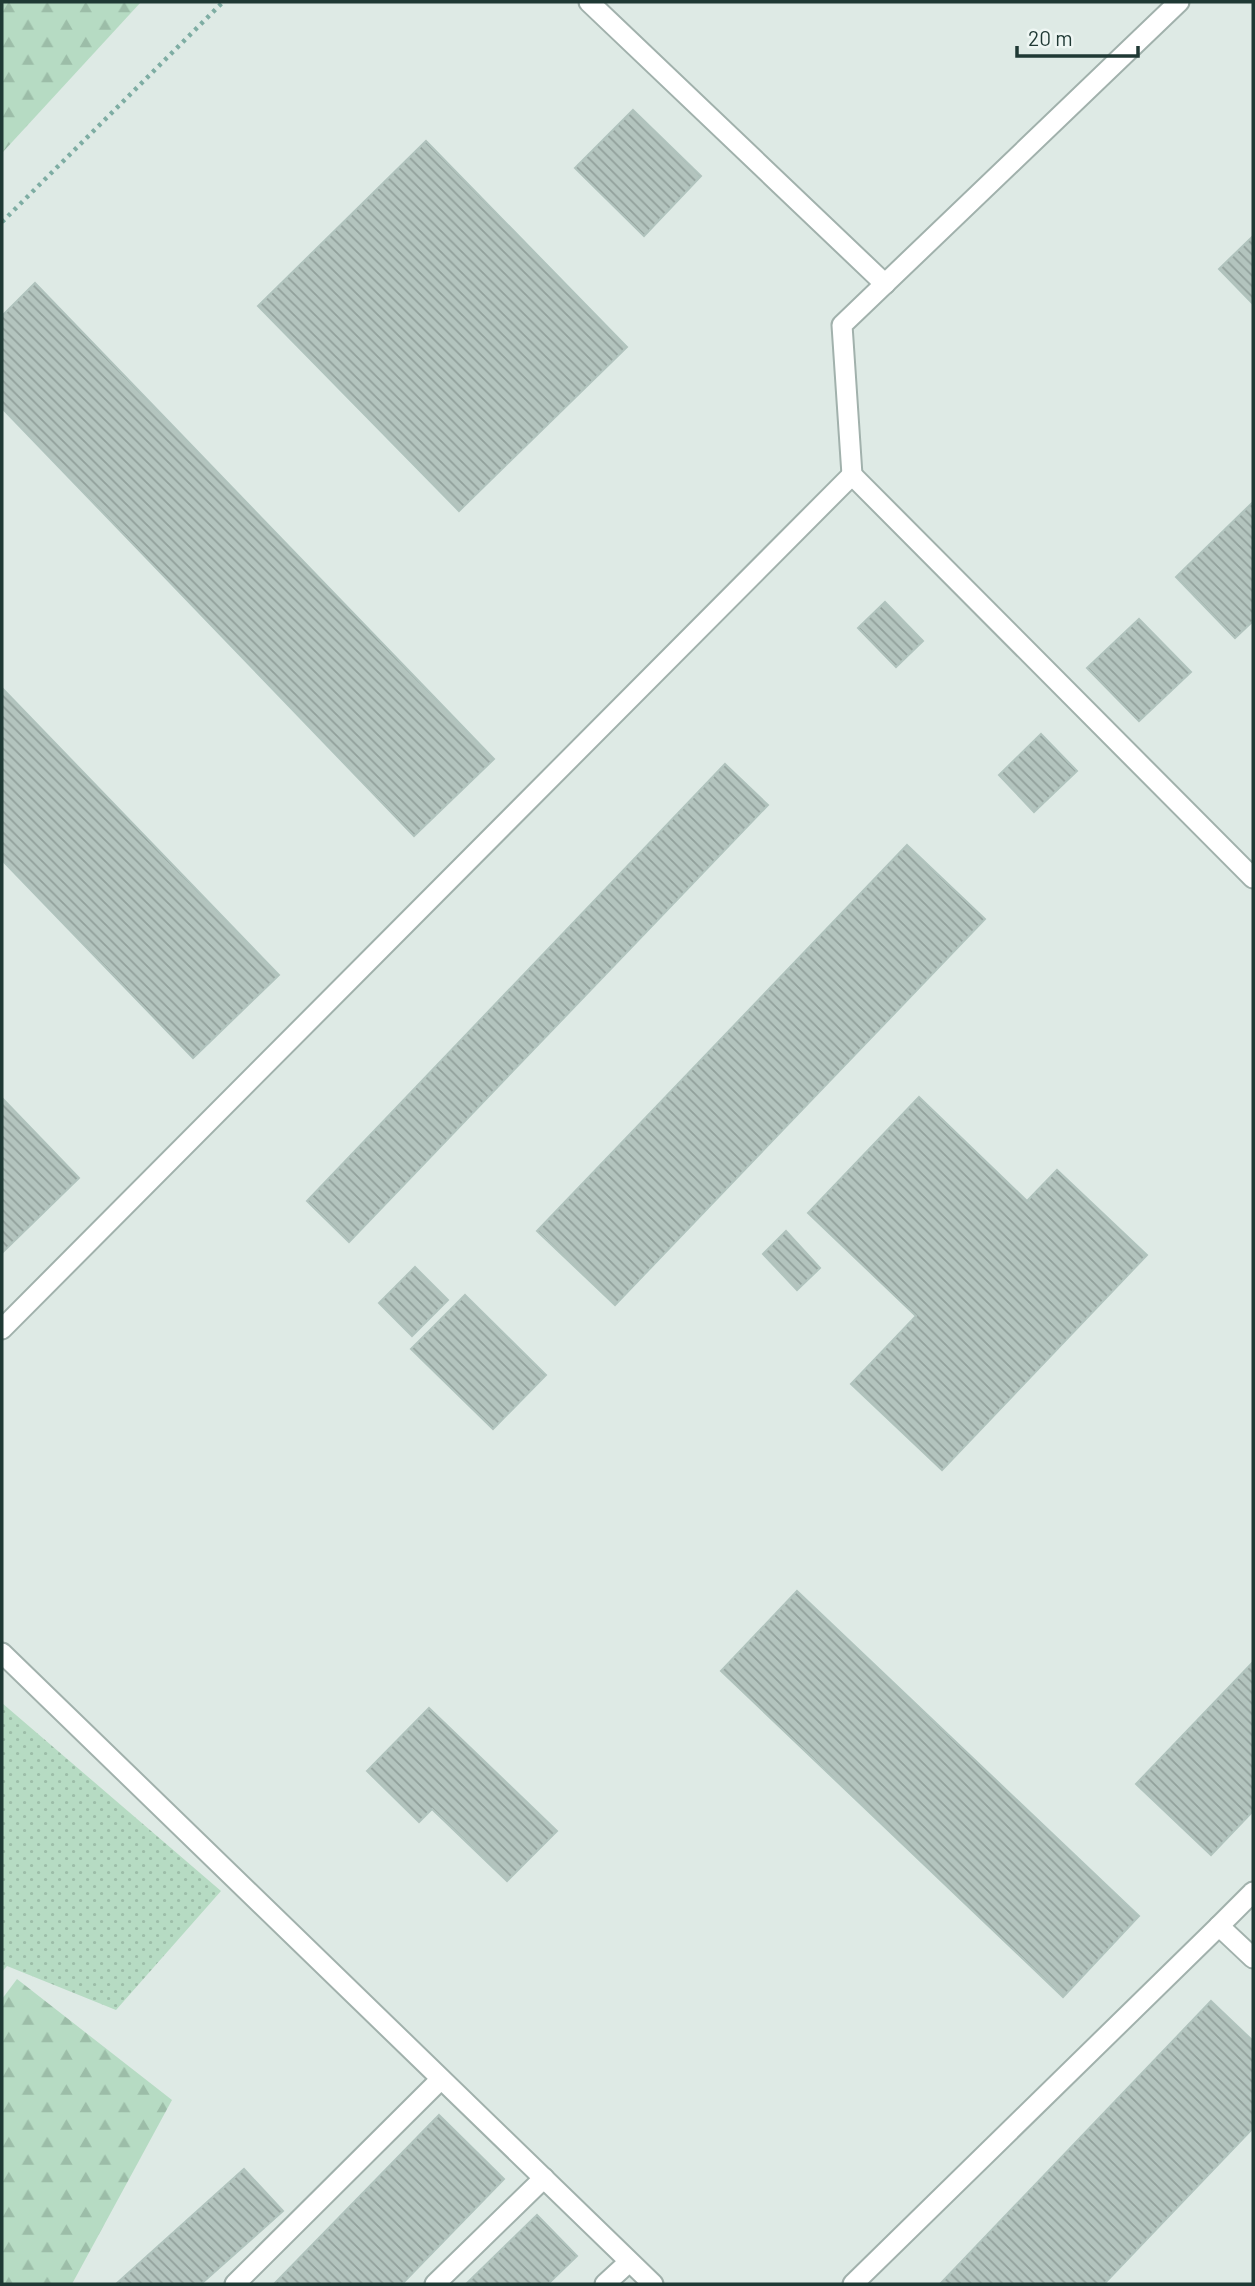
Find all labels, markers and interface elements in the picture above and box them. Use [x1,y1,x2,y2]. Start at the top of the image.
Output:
scale bar [1017,14,1138,58]
text: 20 m [1028,25,1073,50]

